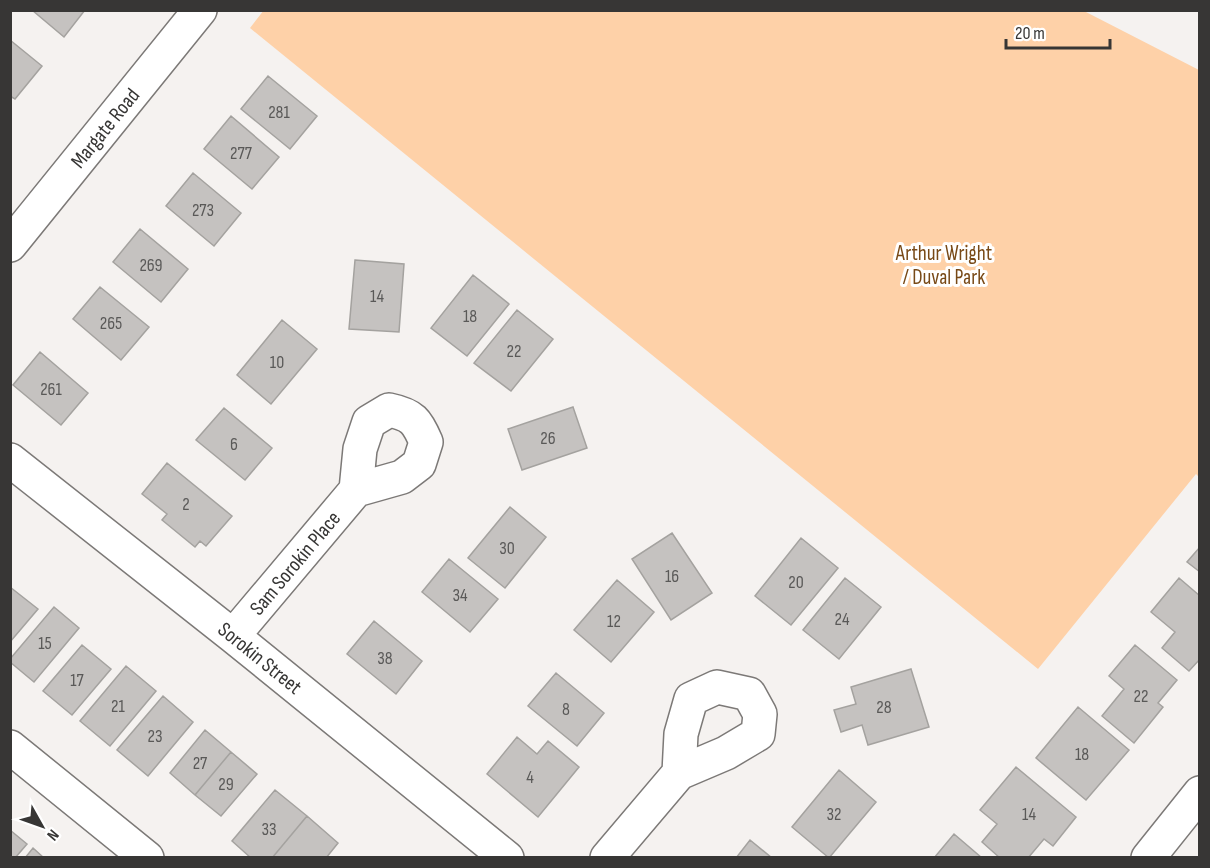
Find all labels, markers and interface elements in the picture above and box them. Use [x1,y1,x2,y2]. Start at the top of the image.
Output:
scale bar [1006,12,1110,50]
text: 20 m [1015,23,1045,44]
street label: Margate Road [66,83,145,173]
house number: 281 [268,102,290,123]
house number: 277 [230,143,253,164]
house number: 273 [192,200,214,221]
park label: Arthur Wright / Duval Park [895,241,992,290]
house number: 269 [139,255,163,276]
house number: 14 [370,286,384,307]
house number: 18 [463,306,477,327]
house number: 265 [100,313,122,334]
house number: 22 [507,341,521,362]
house number: 10 [270,352,284,373]
house number: 261 [40,379,62,400]
house number: 26 [540,428,556,449]
house number: 6 [230,434,238,455]
house number: 2 [182,494,190,515]
street label: Sam Sorokin Place [245,506,346,620]
house number: 30 [499,538,515,559]
house number: 16 [665,566,679,587]
house number: 20 [788,572,804,593]
house number: 34 [452,585,468,606]
house number: 24 [835,609,850,630]
house number: 12 [607,611,621,632]
street label: Sorokin Street [213,617,307,700]
house number: 15 [38,633,52,654]
house number: 38 [377,648,393,669]
house number: 17 [70,670,85,691]
house number: 22 [1134,686,1148,707]
house number: 21 [111,696,126,717]
house number: 28 [876,697,892,718]
house number: 8 [562,699,570,720]
house number: 23 [148,726,163,747]
house number: 18 [1075,744,1089,765]
house number: 27 [193,753,208,774]
house number: 4 [526,767,534,788]
house number: 29 [218,774,234,795]
north arrow [12,796,72,856]
house number: 32 [827,804,841,825]
house number: 14 [1022,804,1036,825]
house number: 33 [261,819,277,840]
text: N [42,825,62,844]

